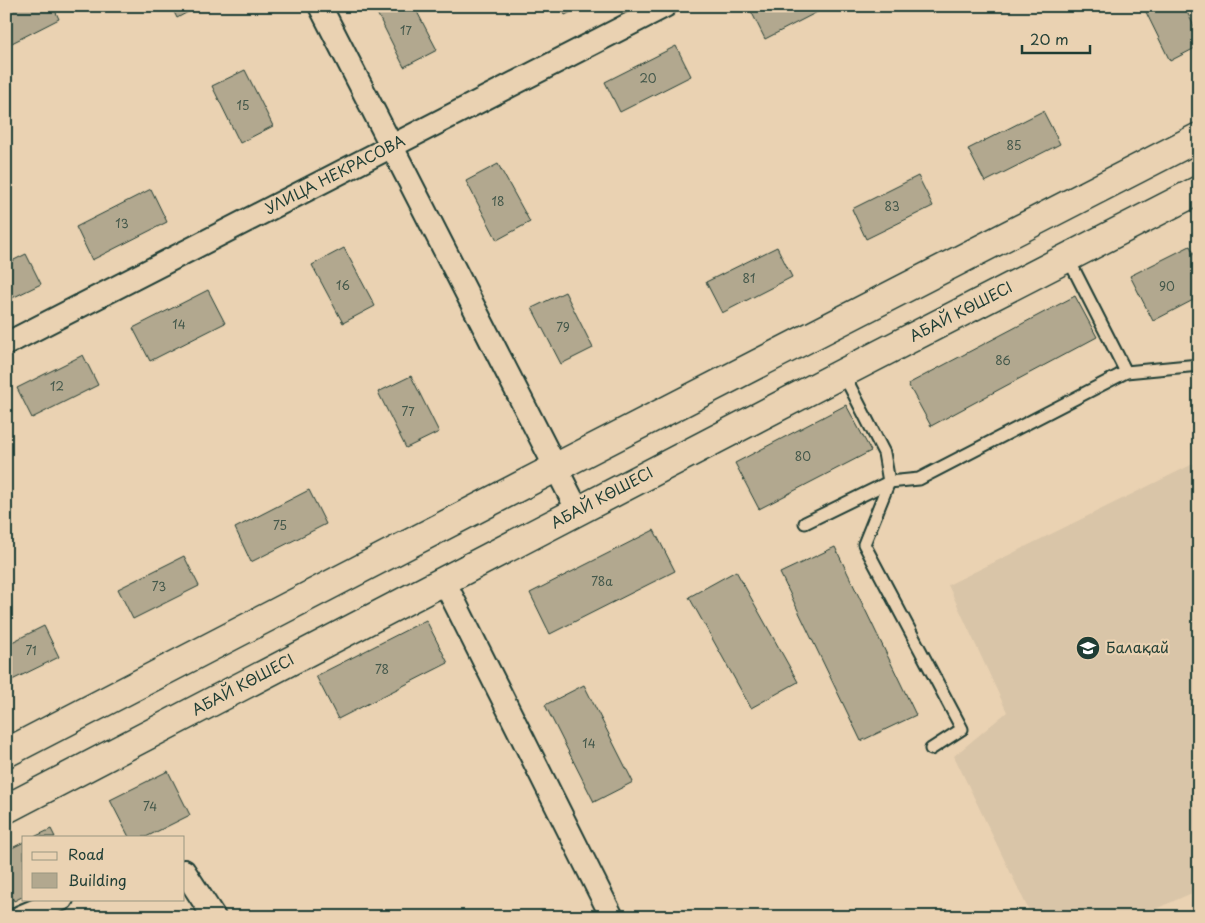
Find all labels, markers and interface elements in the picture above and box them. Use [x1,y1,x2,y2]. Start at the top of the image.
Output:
house number: 17 [400,21,412,39]
scale bar [1022,22,1090,54]
text: 20 m [1030,27,1069,50]
house number: 20 [639,69,657,87]
house number: 15 [236,96,250,114]
street label: УЛИЦА НЕКРАСОВА [260,128,408,219]
house number: 85 [1007,136,1021,154]
house number: 18 [492,192,504,210]
house number: 83 [884,197,900,215]
house number: 13 [115,214,129,232]
house number: 81 [743,269,755,287]
street label: АБАЙ КӨШЕСІ [905,275,1016,346]
house number: 16 [336,276,350,294]
house number: 90 [1159,277,1175,295]
house number: 14 [172,315,186,333]
house number: 79 [556,318,570,336]
house number: 86 [995,351,1011,369]
house number: 12 [50,377,64,395]
house number: 77 [401,402,415,420]
house number: 80 [795,447,811,465]
street label: АБАЙ КӨШЕСІ [546,460,656,533]
house number: 75 [273,516,287,534]
house number: 78а [591,572,613,590]
house number: 73 [152,577,166,595]
school or university icon: Балақай [1075,635,1101,661]
place label: Балақай [1106,635,1169,658]
house number: 71 [25,641,37,659]
street label: АБАЙ КӨШЕСІ [187,647,297,720]
house number: 78 [375,660,389,678]
house number: 14 [582,734,596,752]
house number: 74 [143,797,157,815]
legend [22,836,185,900]
text: Road [68,842,104,865]
text: Building [68,868,127,891]

